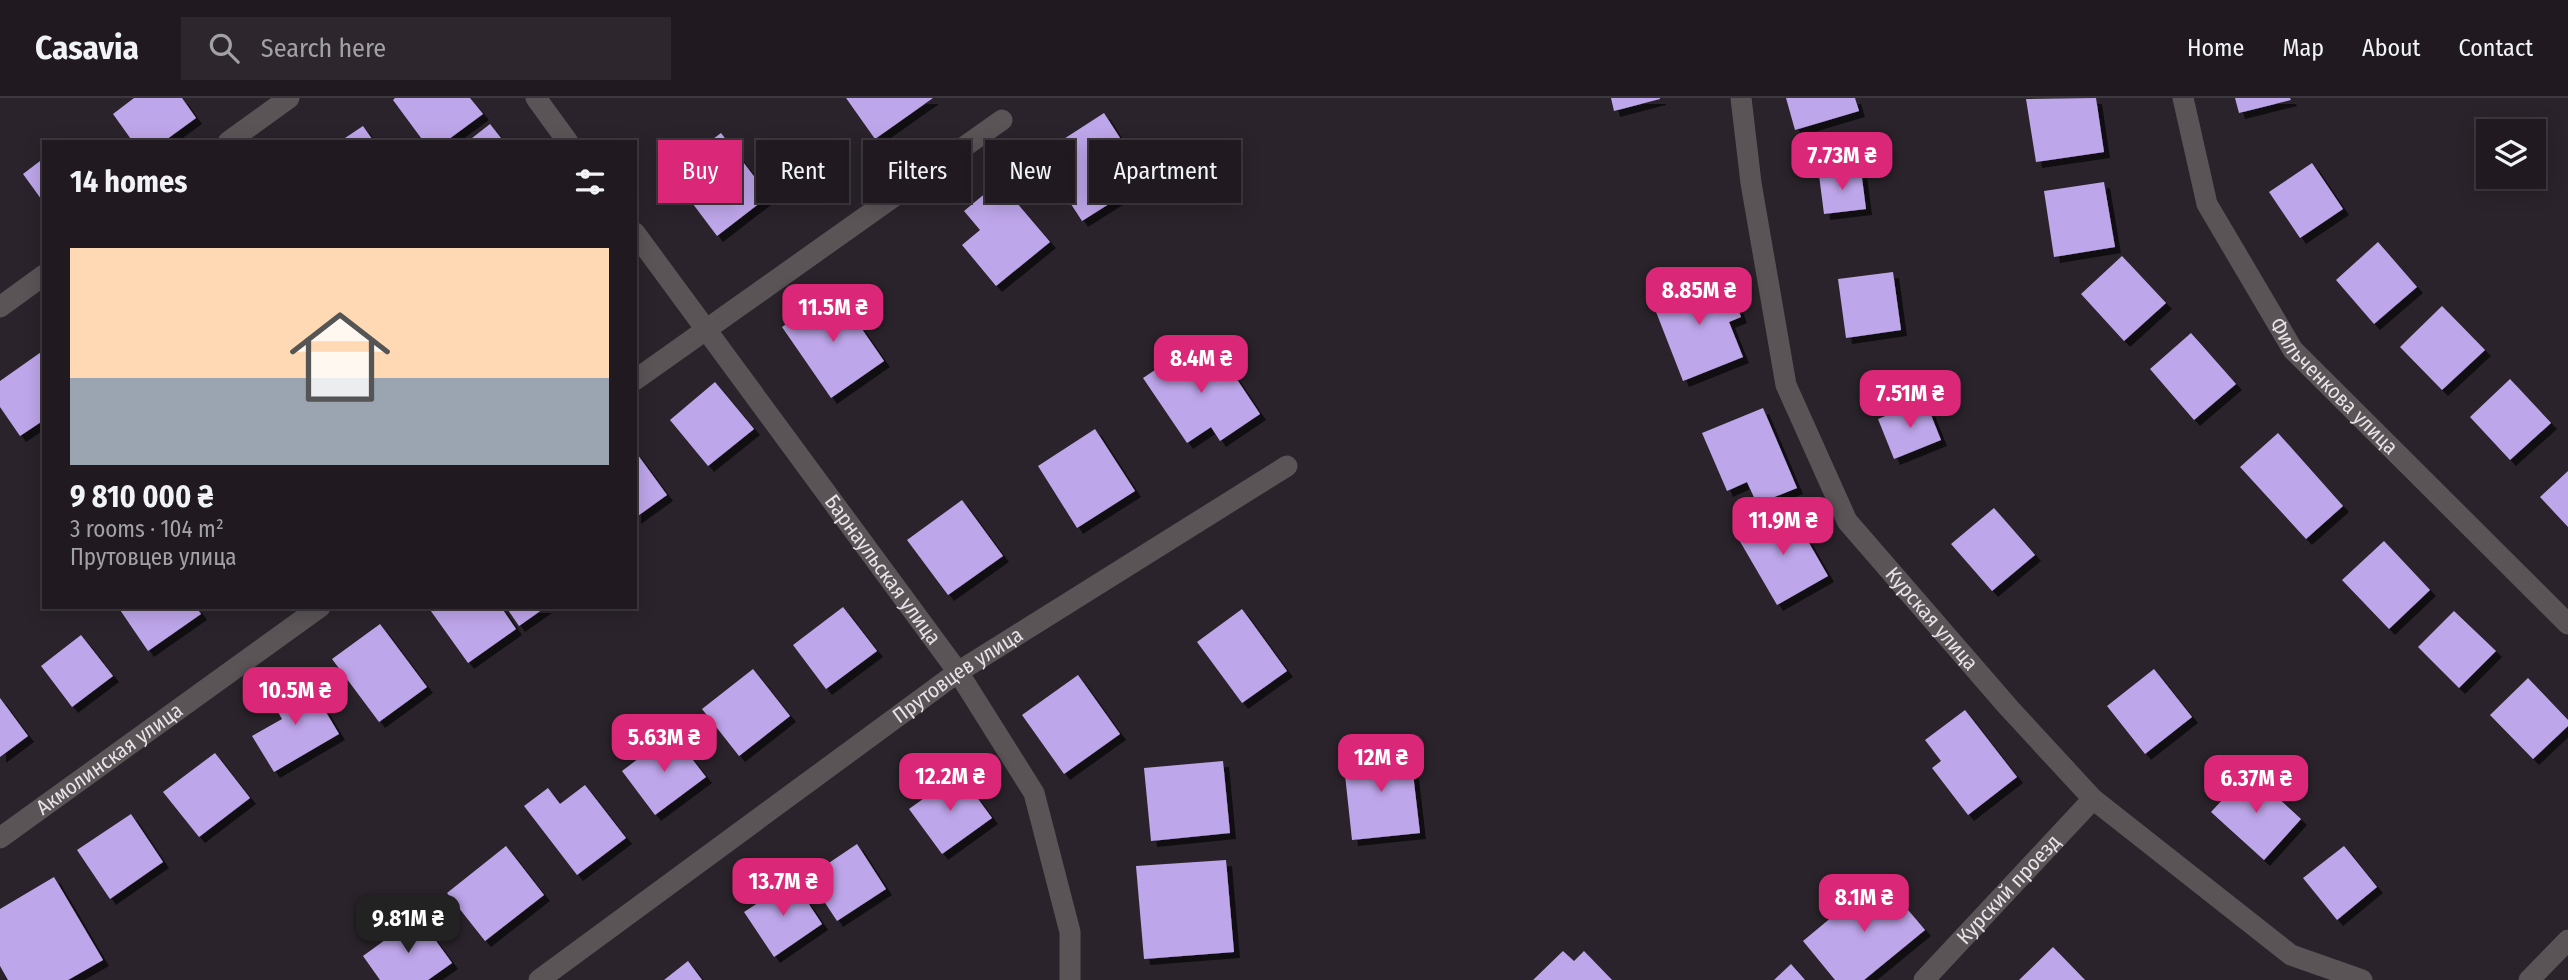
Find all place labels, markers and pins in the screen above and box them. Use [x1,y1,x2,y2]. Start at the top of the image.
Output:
pin: 7.73M ₴ [1777,132,1907,192]
pin: 8.85M ₴ [1634,268,1764,327]
pin: 11.5M ₴ [768,285,898,344]
pin: 8.4M ₴ [1144,336,1258,395]
pin: 7.51M ₴ [1845,370,1975,430]
pin: 11.9M ₴ [1718,498,1848,557]
pin: 10.5M ₴ [230,668,360,727]
pin: 5.63M ₴ [599,714,729,774]
pin: 12M ₴ [1332,734,1430,794]
pin: 12.2M ₴ [885,754,1015,813]
pin: 6.37M ₴ [2191,756,2321,815]
pin: 13.7M ₴ [718,858,848,918]
pin: 8.1M ₴ [1807,874,1921,934]
pin: 9.81M ₴ [343,896,473,955]

